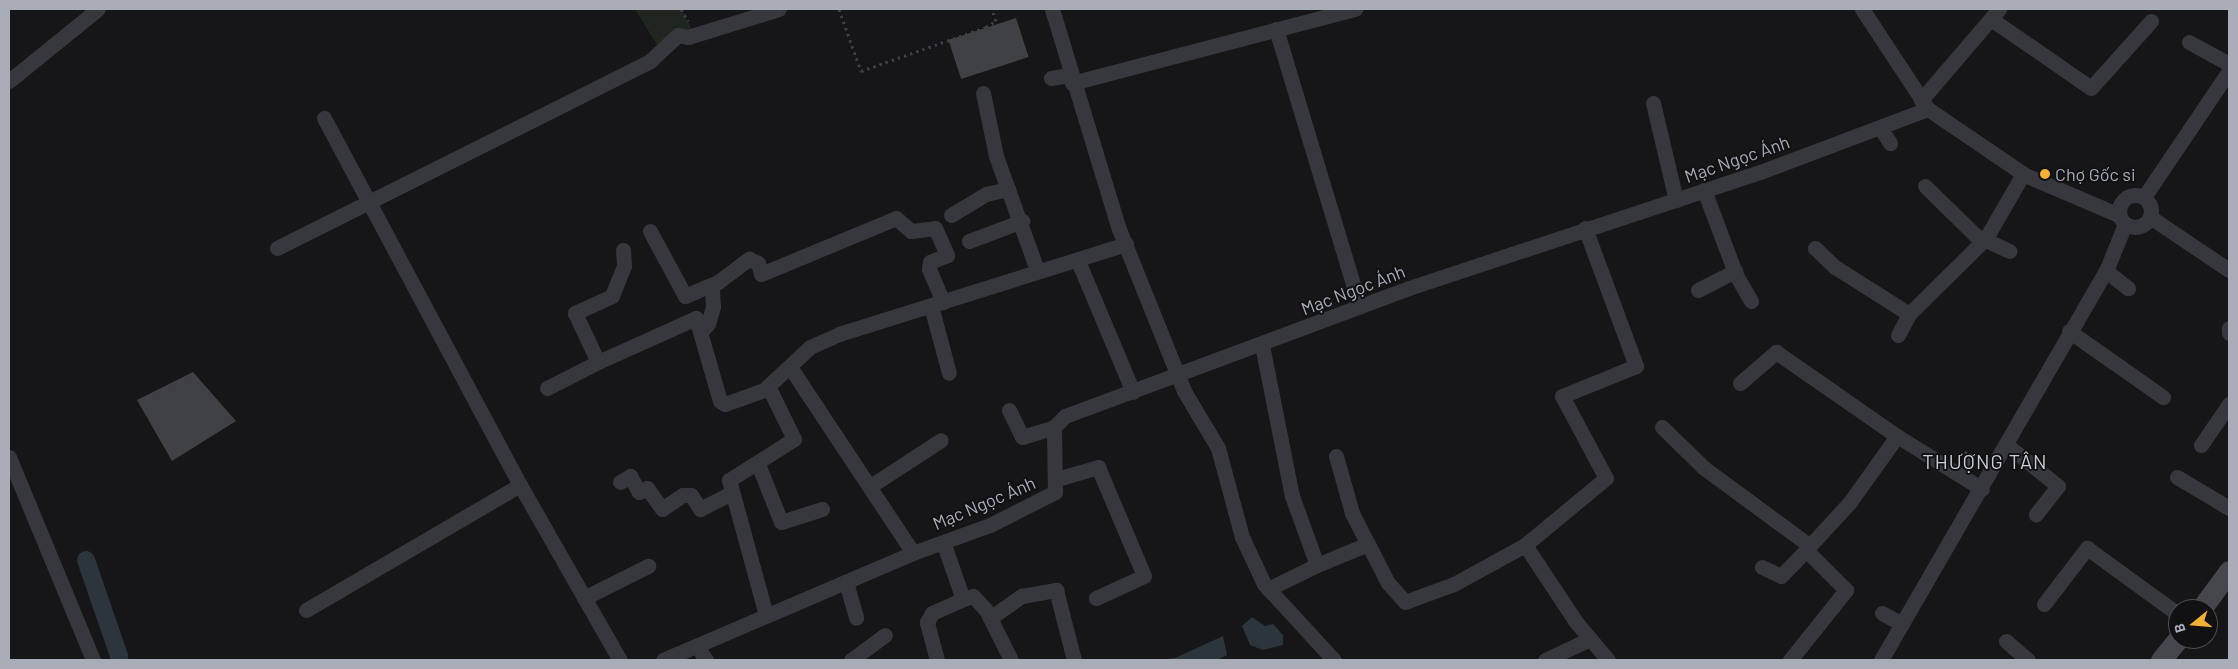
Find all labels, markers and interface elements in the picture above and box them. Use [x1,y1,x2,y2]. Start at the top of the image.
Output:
street label: Mạc Ngọc Ánh [1682,131,1792,187]
place label: Chợ Gốc si [2055,163,2136,185]
marker: Chợ Gốc si [2039,168,2051,180]
street label: Mạc Ngọc Ánh [1298,260,1408,320]
district label: THƯỢNG TÂN [1921,449,2049,473]
street label: Mạc Ngọc Ánh [929,472,1039,534]
north arrow [2168,599,2218,649]
text: B [2170,622,2189,635]

